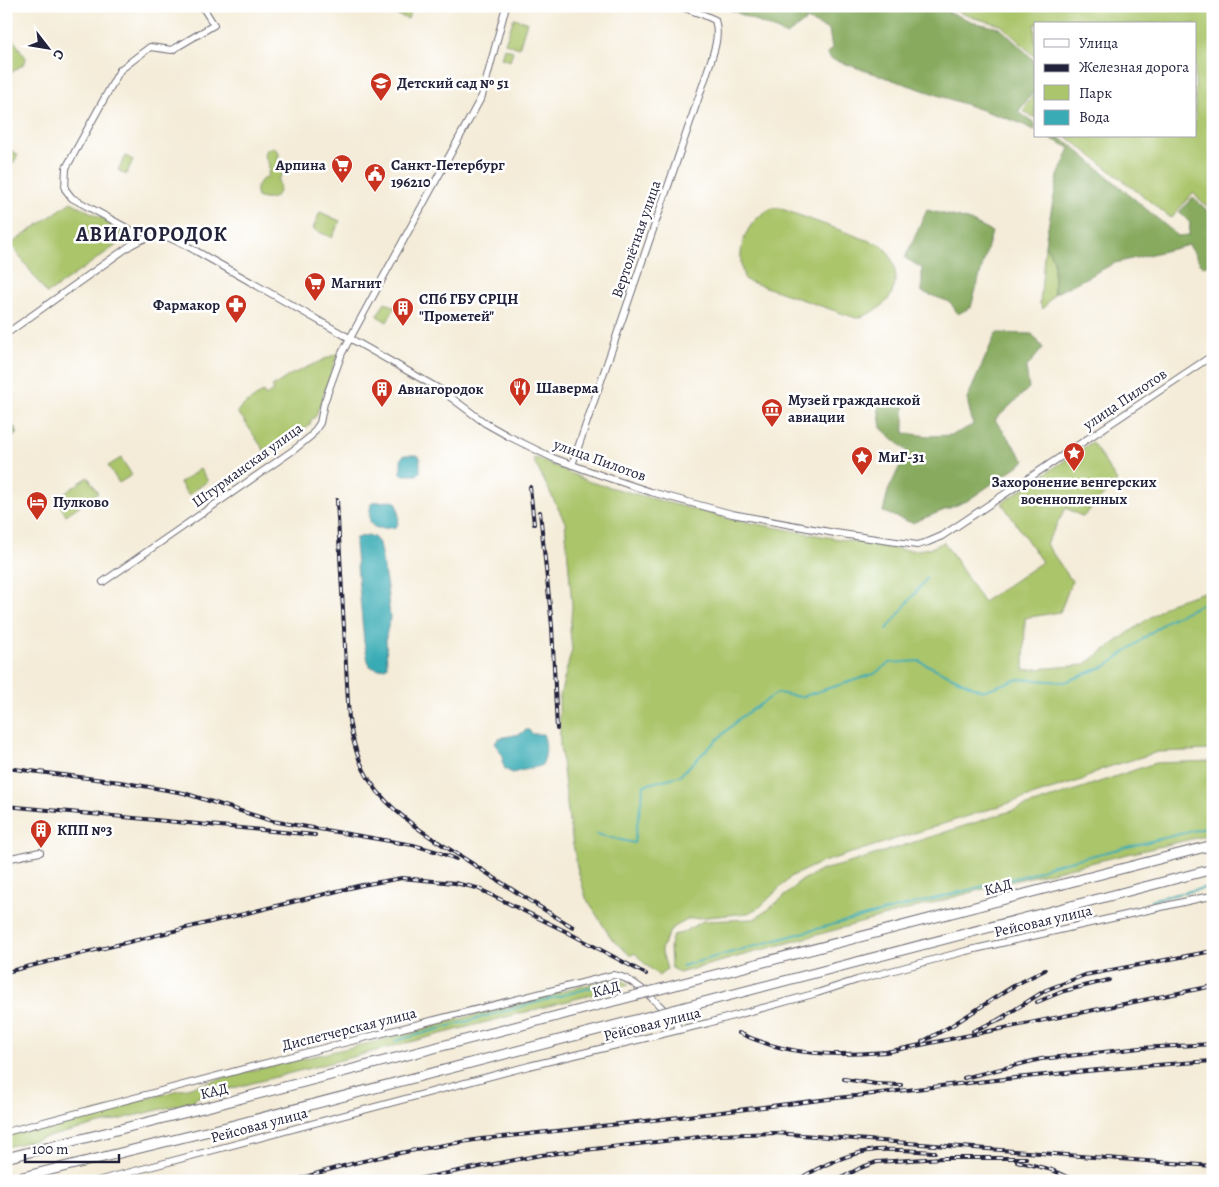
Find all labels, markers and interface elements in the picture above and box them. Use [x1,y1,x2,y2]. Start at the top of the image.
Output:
north arrow [22,22,72,72]
legend [1034,22,1196,138]
text: Улица [1079,33,1118,53]
text: С [48,46,69,63]
text: Железная дорога [1079,57,1189,77]
school or university icon: Детский сад № 51 [369,71,393,102]
place label: Детский сад № 51 [397,73,509,93]
text: Парк [1079,83,1112,103]
text: Вода [1079,107,1110,127]
supermarket icon: Арпина [330,153,354,184]
place label: Арпина [274,155,327,175]
place label: Санкт-Петербург 196210 [391,155,505,192]
public building icon: Санкт-Петербург 196210 [363,162,387,193]
street label: Вертолётная улица [607,178,665,300]
district label: АВИАГОРОДОК [75,221,228,248]
supermarket icon: Магнит [303,271,327,302]
place label: Магнит [331,273,382,293]
place label: СПб ГБУ СРЦН "Прометей" [419,289,518,326]
pharmacy icon: Фармакор [224,293,248,324]
place label: Фармакор [153,295,220,315]
building icon: СПб ГБУ СРЦН "Прометей" [391,296,415,327]
street label: улица Пилотов [1078,364,1171,435]
restaurant icon: Шаверма [508,376,532,407]
building icon: Авиагородок [370,377,394,408]
place label: Шаверма [536,378,600,398]
place label: Авиагородок [397,379,484,399]
place label: Музей гражданской авиации [788,390,920,427]
museum icon: Музей гражданской авиации [760,397,784,428]
street label: Штурманская улица [188,418,307,512]
street label: улица Пилотов [550,434,649,486]
place icon: Захоронение венгерских военнопленных [1062,441,1086,472]
place icon: МиГ-31 [850,445,874,476]
place label: МиГ-31 [878,447,925,467]
place label: Захоронение венгерских военнопленных [991,472,1157,509]
hotel icon: Пулково [25,490,49,521]
place label: Пулково [53,492,109,512]
building icon: КПП №3 [29,818,53,849]
place label: КПП №3 [57,820,112,840]
street label: КАД [982,874,1014,900]
street label: Рейсовая улица [992,900,1094,942]
street label: КАД [590,976,622,1002]
street label: Рейсовая улица [601,1002,703,1046]
street label: Диспетчерская улица [280,1003,419,1055]
street label: КАД [198,1078,230,1104]
street label: Рейсовая улица [208,1102,310,1148]
scale bar [25,1132,119,1164]
text: 100 m [32,1139,69,1159]

